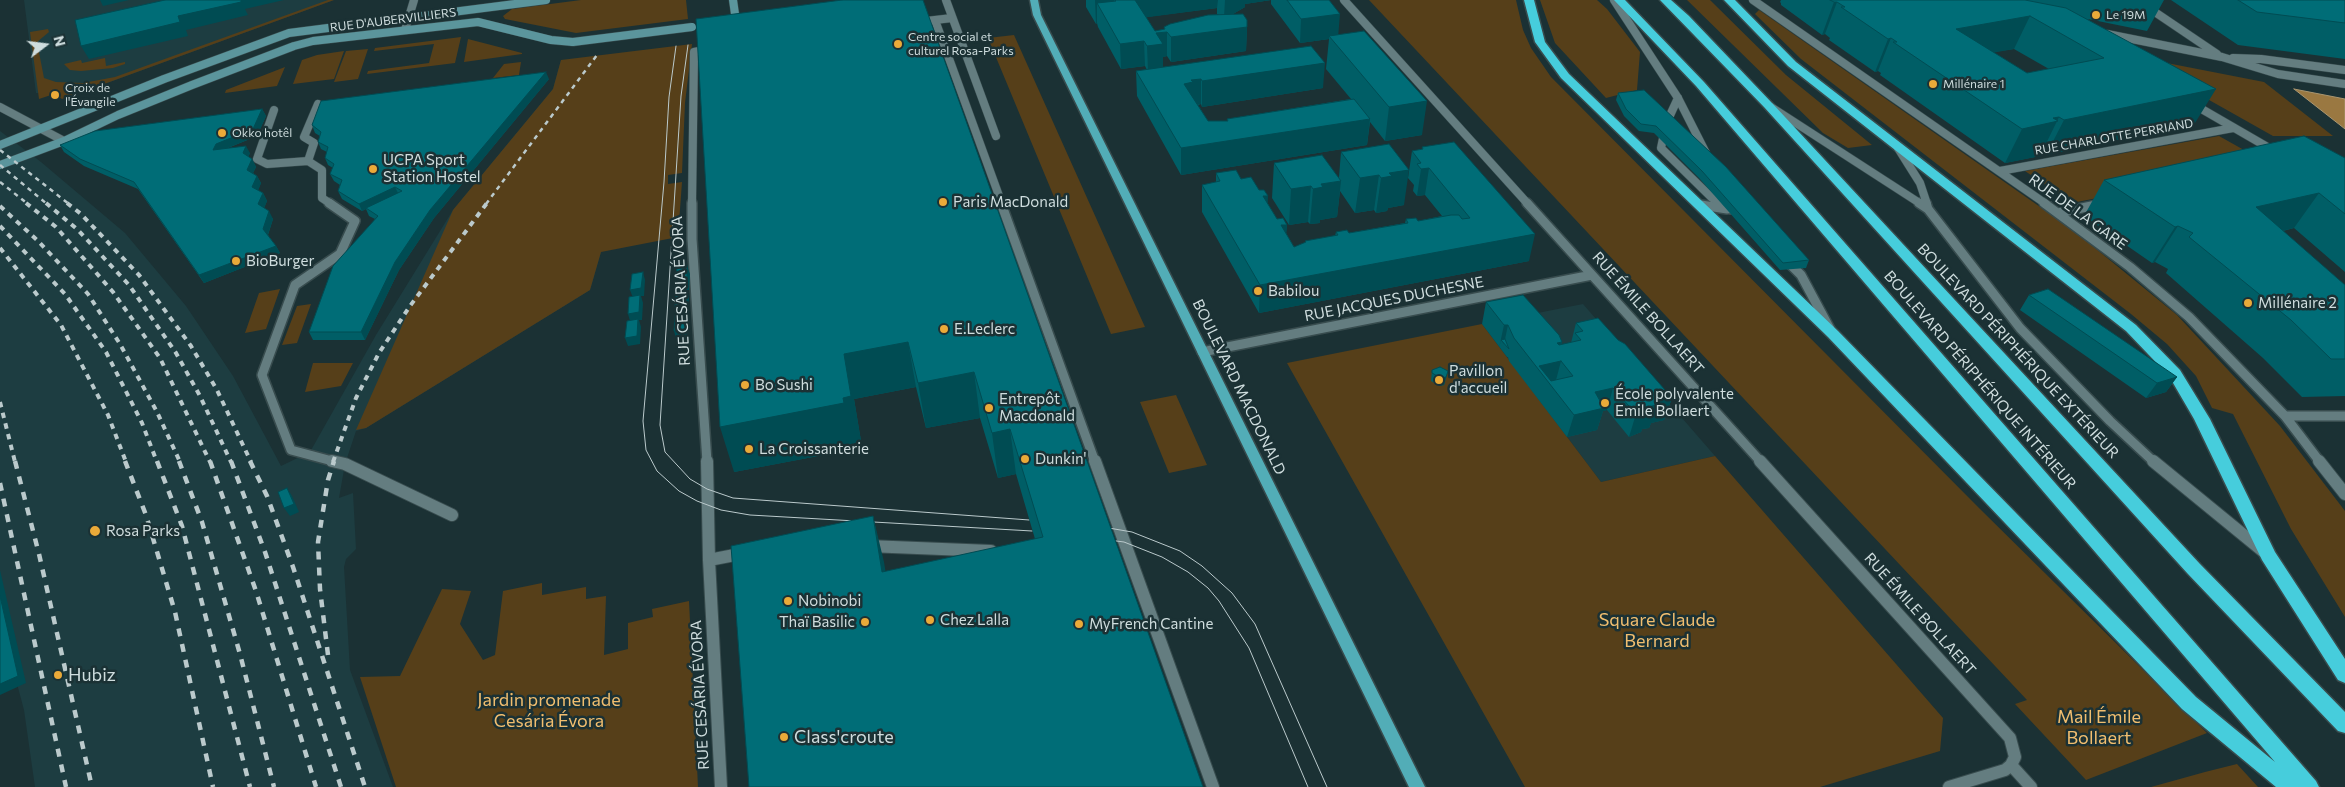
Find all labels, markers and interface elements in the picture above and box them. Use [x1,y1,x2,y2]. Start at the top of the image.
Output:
street label: RUE D'AUBERVILLIERS [329,5,457,35]
place label: Le 19M [2106,8,2145,22]
marker: Le 19M [2090,9,2102,21]
north arrow [20,20,70,70]
place label: Centre social et culturel Rosa-Parks [908,30,1014,58]
text: N [50,34,70,48]
marker: Centre social et culturel Rosa-Parks [892,38,904,50]
place label: Millénaire 1 [1943,77,2005,91]
marker: Millénaire 1 [1927,78,1939,90]
place label: Croix de l'Évangile [65,81,116,109]
marker: Croix de l'Évangile [49,89,61,101]
street label: RUE CHARLOTTE PERRIAND [2034,116,2194,158]
place label: Okko hotêl [232,126,292,140]
marker: Okko hotêl [216,127,228,139]
place label: UCPA Sport Station Hostel [383,151,481,186]
marker: UCPA Sport Station Hostel [367,163,379,175]
street label: RUE DE LA GARE [2025,170,2131,254]
place label: Paris MacDonald [953,193,1068,211]
marker: Paris MacDonald [937,196,949,208]
street label: RUE CESÁRIA ÉVORA [668,216,694,366]
street label: BOULEVARD PÉRIPHÉRIQUE EXTÉRIEUR [1914,240,2122,462]
street label: RUE ÉMILE BOLLAERT [1588,248,1708,378]
place label: BioBurger [246,252,314,270]
marker: BioBurger [230,255,242,267]
street label: BOULEVARD PÉRIPHÉRIQUE INTÉRIEUR [1880,267,2080,493]
street label: RUE JACQUES DUCHESNE [1303,273,1485,325]
place label: Babilou [1268,282,1319,300]
marker: Babilou [1252,285,1264,297]
place label: Millénaire 2 [2258,294,2337,312]
street label: BOULEVARD MACDONALD [1189,296,1289,478]
marker: Millénaire 2 [2242,297,2254,309]
place label: E.Leclerc [954,320,1015,338]
marker: E.Leclerc [938,323,950,335]
place label: Pavillon d'accueil [1449,362,1507,397]
marker: Pavillon d'accueil [1433,374,1445,386]
place label: Bo Sushi [755,376,813,394]
marker: Bo Sushi [739,379,751,391]
place label: École polyvalente Emile Bollaert [1615,385,1734,420]
place label: Entrepôt Macdonald [999,390,1075,425]
marker: École polyvalente Emile Bollaert [1599,397,1611,409]
marker: Entrepôt Macdonald [983,402,995,414]
place label: La Croissanterie [759,440,869,458]
marker: La Croissanterie [743,443,755,455]
place label: Dunkin' [1035,450,1087,468]
marker: Dunkin' [1019,453,1031,465]
place label: Rosa Parks [106,522,180,540]
marker: Rosa Parks [88,524,102,538]
street label: RUE ÉMILE BOLLAERT [1860,549,1980,679]
place label: Nobinobi [798,592,861,610]
marker: Nobinobi [782,595,794,607]
park label: Square Claude Bernard [1599,609,1715,652]
place label: Chez Lalla [940,611,1009,629]
place label: Thaï Basilic [779,613,855,631]
marker: Chez Lalla [924,614,936,626]
place label: MyFrench Cantine [1089,615,1213,633]
marker: Thaï Basilic [859,616,871,628]
marker: MyFrench Cantine [1073,618,1085,630]
street label: RUE CESÁRIA ÉVORA [687,620,713,770]
place label: Hubiz [68,664,116,686]
marker: Hubiz [52,669,64,681]
park label: Jardin promenade Cesária Évora [477,689,621,732]
park label: Mail Émile Bollaert [2057,706,2141,749]
place label: Class'croute [794,726,894,748]
marker: Class'croute [778,731,790,743]

